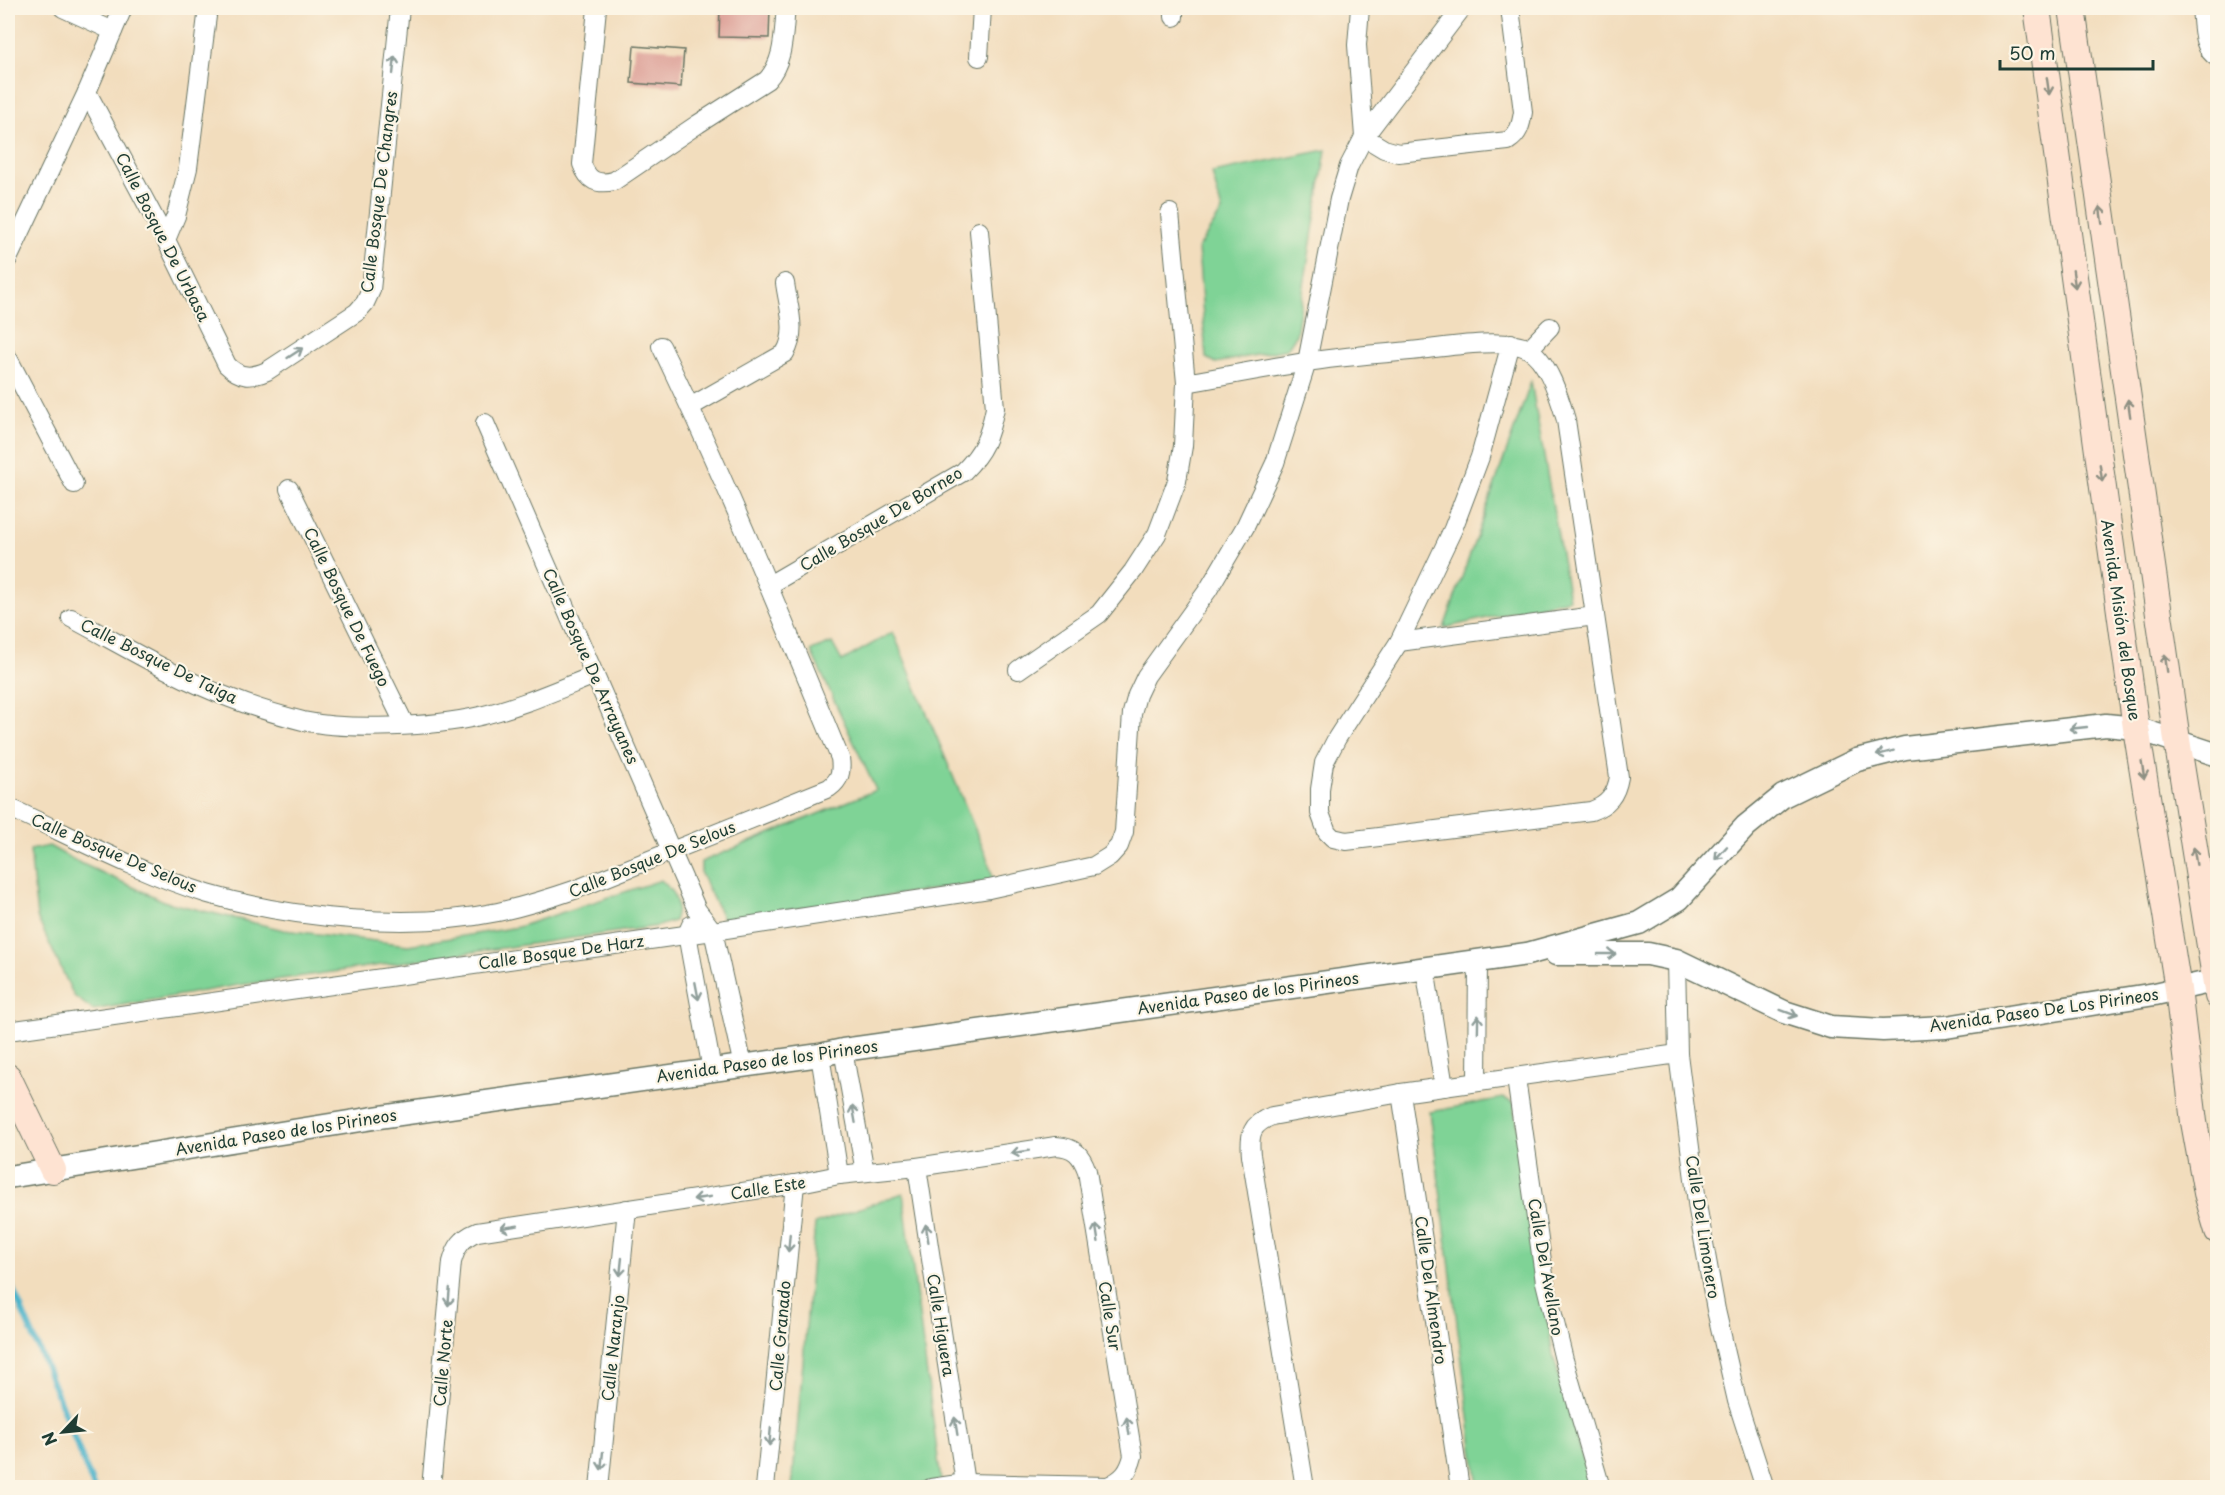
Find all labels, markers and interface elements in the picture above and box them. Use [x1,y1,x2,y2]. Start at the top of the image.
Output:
scale bar [2000,33,2153,71]
text: 50 m [2009,39,2056,66]
one-way arrow [389,56,400,75]
one-way arrow [2042,76,2053,96]
street label: Calle Bosque De Changres [354,90,402,294]
street label: Calle Bosque De Urbasa [111,148,217,325]
one-way arrow [2095,205,2106,225]
one-way arrow [2069,269,2080,289]
one-way arrow [287,347,303,359]
one-way arrow [2123,398,2134,418]
street label: Calle Bosque De Borneo [795,460,966,576]
one-way arrow [2095,462,2106,482]
street label: Avenida Misión del Bosque [2096,518,2148,722]
street label: Calle Bosque De Fuego [299,523,397,690]
street label: Calle Bosque De Arrayanes [538,564,646,767]
street label: Calle Bosque De Taiga [77,612,242,709]
one-way arrow [2160,654,2171,673]
one-way arrow [2068,723,2088,734]
one-way arrow [1875,748,1894,759]
one-way arrow [2137,759,2148,779]
street label: Calle Bosque De Selous [28,806,201,898]
street label: Calle Bosque De Selous [565,814,739,903]
one-way arrow [1714,845,1728,860]
one-way arrow [2190,846,2201,866]
street label: Calle Bosque De Harz [477,927,646,975]
one-way arrow [1596,948,1616,960]
street label: Avenida Paseo de los Pirineos [1136,965,1360,1019]
one-way arrow [692,981,703,1001]
street label: Avenida Paseo De Los Pirineos [1928,981,2160,1037]
one-way arrow [1779,1009,1798,1020]
one-way arrow [1472,1014,1484,1034]
street label: Avenida Paseo de los Pirineos [655,1033,879,1087]
street label: Avenida Paseo de los Pirineos [174,1102,398,1160]
one-way arrow [848,1105,859,1125]
one-way arrow [1010,1146,1030,1157]
street label: Calle Del Limonero [1681,1153,1727,1300]
street label: Calle Este [729,1169,807,1205]
one-way arrow [693,1193,713,1204]
street label: Calle Del Avellano [1523,1196,1571,1337]
street label: Calle Del Almendro [1410,1214,1454,1366]
one-way arrow [500,1222,520,1233]
one-way arrow [921,1223,932,1243]
one-way arrow [1091,1224,1102,1244]
one-way arrow [783,1232,794,1252]
one-way arrow [616,1257,627,1277]
street label: Calle Higuera [922,1272,962,1378]
street label: Calle Granado [762,1279,796,1392]
street label: Calle Sur [1094,1279,1128,1353]
one-way arrow [443,1287,454,1306]
street label: Calle Naranjo [594,1293,630,1402]
street label: Calle Norte [426,1318,458,1407]
north arrow [33,1402,93,1462]
one-way arrow [950,1416,961,1436]
one-way arrow [1122,1416,1133,1436]
one-way arrow [764,1426,775,1446]
text: N [35,1428,62,1450]
one-way arrow [596,1451,607,1471]

